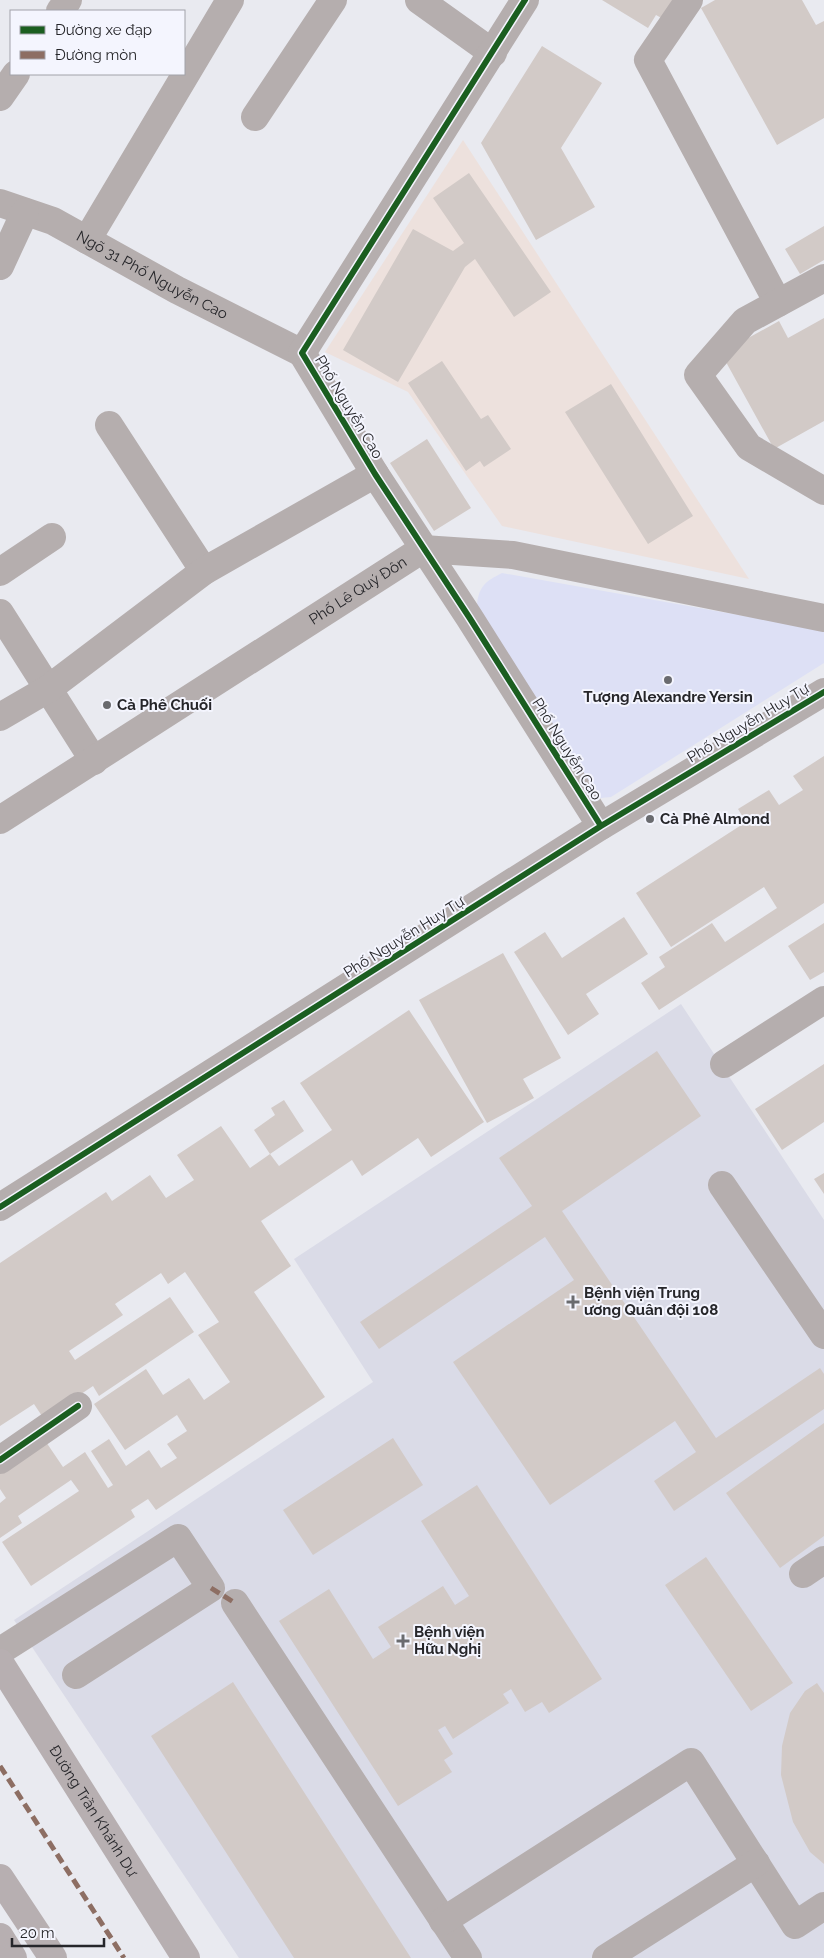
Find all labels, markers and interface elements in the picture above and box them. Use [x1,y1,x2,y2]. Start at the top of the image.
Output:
legend [10,10,185,75]
text: Đường xe đạp [55,21,152,39]
text: Đường mòn [55,46,137,64]
street label: Ngõ 31 Phố Nguyễn Cao [73,227,231,323]
street label: Phố Nguyễn Cao [311,352,387,462]
street label: Phố Lê Quý Đôn [306,553,410,629]
marker: Tượng Alexandre Yersin [662,674,674,686]
street label: Phố Nguyễn Huy Tự [684,679,813,767]
place label: Tượng Alexandre Yersin [583,688,753,706]
street label: Phố Nguyễn Cao [528,694,606,804]
place label: Cà Phê Chuối [117,696,212,714]
marker: Cà Phê Chuối [101,699,113,711]
place label: Cà Phê Almond [660,810,770,828]
marker: Cà Phê Almond [644,813,656,825]
street label: Phố Nguyễn Huy Tự [340,892,469,981]
place label: Bệnh viện Trung ương Quân đội 108 [584,1284,718,1319]
marker: Bệnh viện Trung ương Quân đội 108 [566,1295,580,1309]
place label: Bệnh viện Hữu Nghị [414,1623,485,1658]
marker: Bệnh viện Hữu Nghị [396,1634,410,1648]
street label: Đường Trần Khánh Dư [45,1742,142,1881]
scale bar [12,1916,105,1948]
text: 20 m [20,1924,55,1942]

